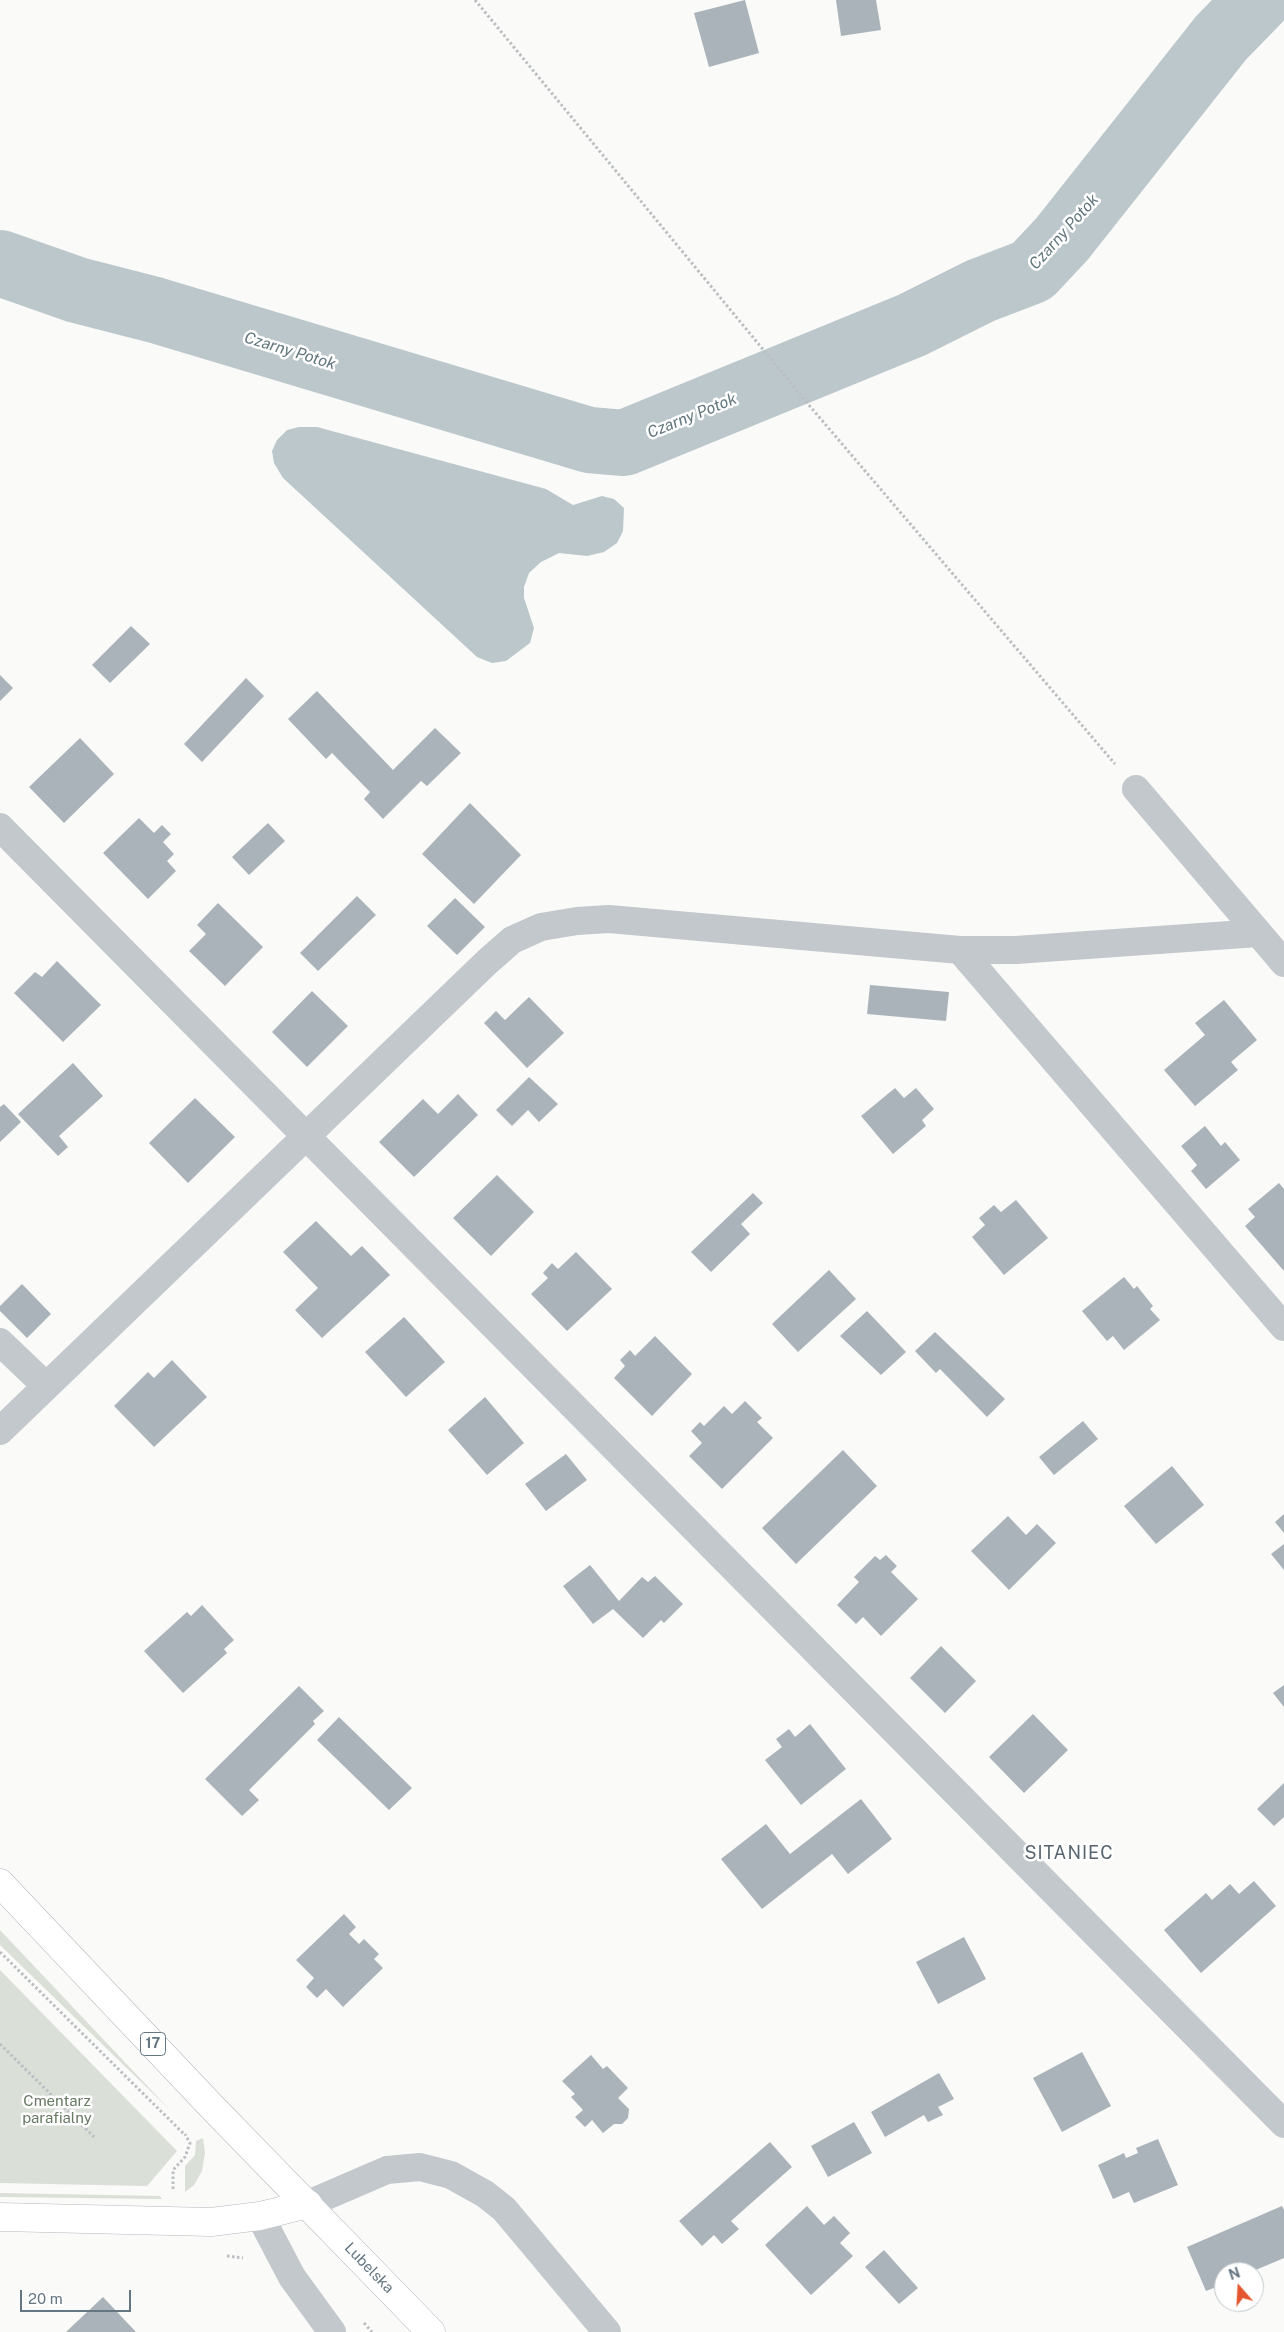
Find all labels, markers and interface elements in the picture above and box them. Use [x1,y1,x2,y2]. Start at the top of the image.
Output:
water label: Czarny Potok [1025,190,1103,274]
water label: Czarny Potok [242,328,338,374]
water label: Czarny Potok [645,389,739,443]
district label: SITANIEC [1023,1842,1115,1864]
road number: 17 [140,2032,166,2056]
park label: Cmentarz parafialny [22,2092,92,2127]
street label: Lubelska [341,2239,397,2297]
north arrow [1214,2262,1264,2312]
text: N [1227,2264,1242,2283]
scale bar [22,2280,134,2312]
text: 20 m [28,2290,63,2307]

